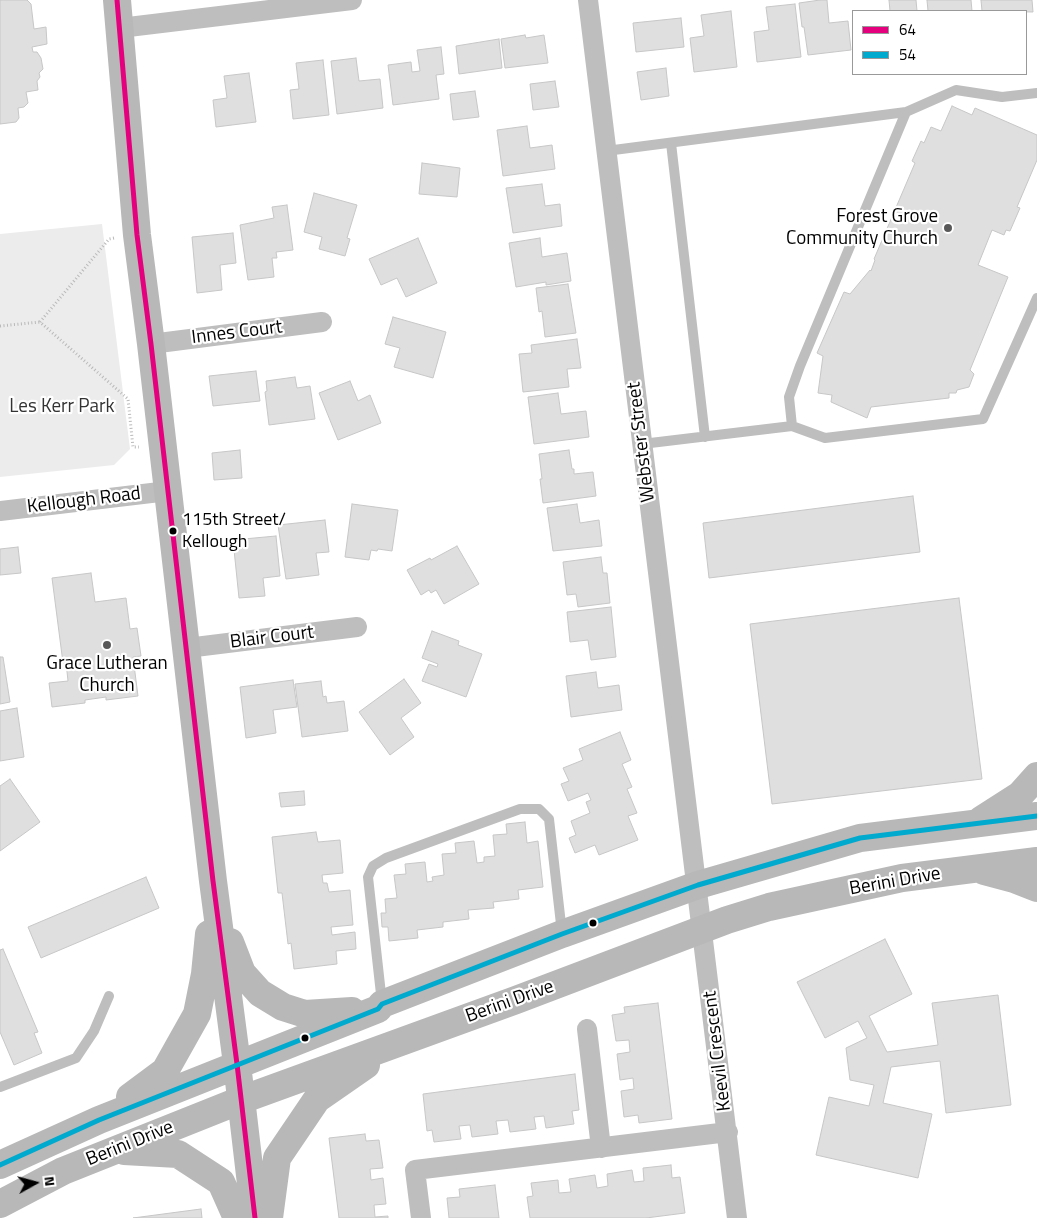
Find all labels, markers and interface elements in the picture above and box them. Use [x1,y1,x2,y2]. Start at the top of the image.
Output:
legend [852,10,1027,75]
text: 64 [899,18,916,41]
text: 54 [899,43,916,66]
place label: Forest Grove Community Church [786,206,938,250]
marker: Forest Grove Community Church [942,222,954,234]
street label: Innes Court [190,316,284,350]
street label: Webster Street [623,381,661,503]
park label: Les Kerr Park [9,396,115,418]
street label: Kellough Road [26,483,142,519]
place label: 115th Street/ Kellough [182,510,286,552]
marker: 115th Street/ Kellough [168,526,178,536]
street label: Blair Court [229,622,315,654]
marker: Grace Lutheran Church [101,639,113,651]
place label: Grace Lutheran Church [46,653,168,697]
street label: Berini Drive [848,863,942,901]
unlabelled marker [588,918,598,928]
street label: Berini Drive [463,976,557,1028]
street label: Keevil Crescent [699,990,737,1112]
unlabelled marker [300,1033,310,1043]
street label: Berini Drive [83,1116,177,1172]
north arrow [10,1158,60,1208]
text: N [39,1175,61,1187]

